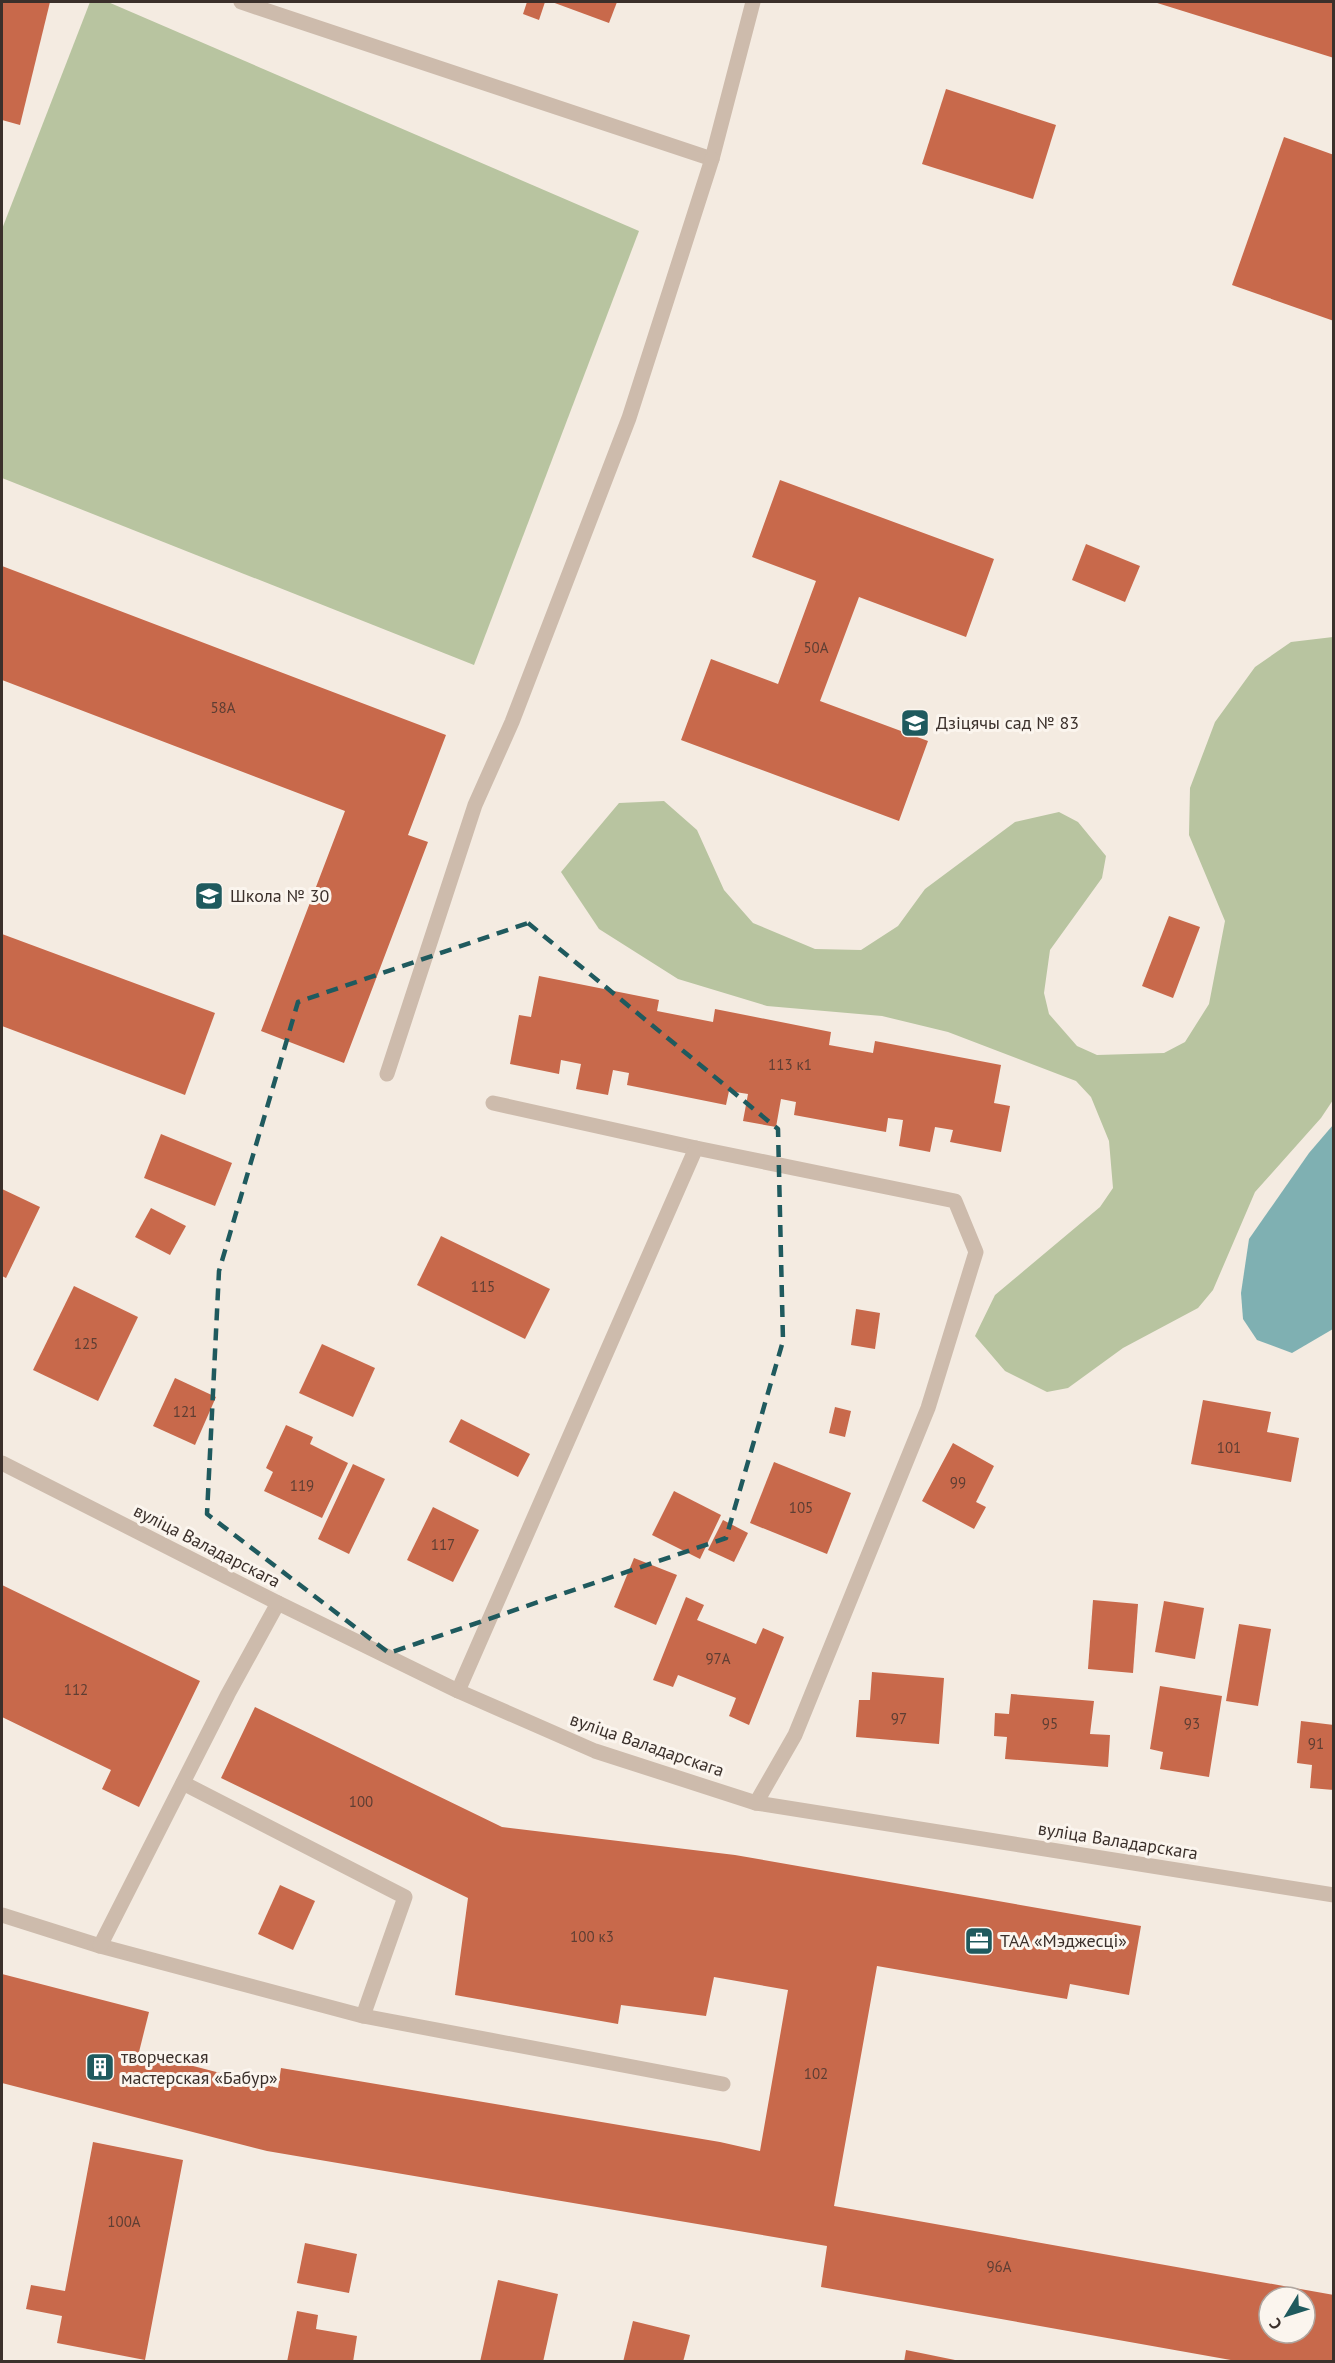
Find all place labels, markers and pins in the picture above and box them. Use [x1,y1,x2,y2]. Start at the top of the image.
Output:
school or university icon: Дзіцячы сад № 83 [899,707,931,739]
place label: Дзіцячы сад № 83 [936,711,1079,734]
school or university icon: Школа № 30 [193,880,225,912]
place label: Школа № 30 [230,884,330,907]
office icon: ТАА «Мэджесці» [963,1925,995,1957]
place label: ТАА «Мэджесці» [1000,1929,1127,1952]
place label: творческая мастерская «Бабур» [121,2045,278,2089]
building icon: творческая мастерская «Бабур» [84,2051,116,2083]

